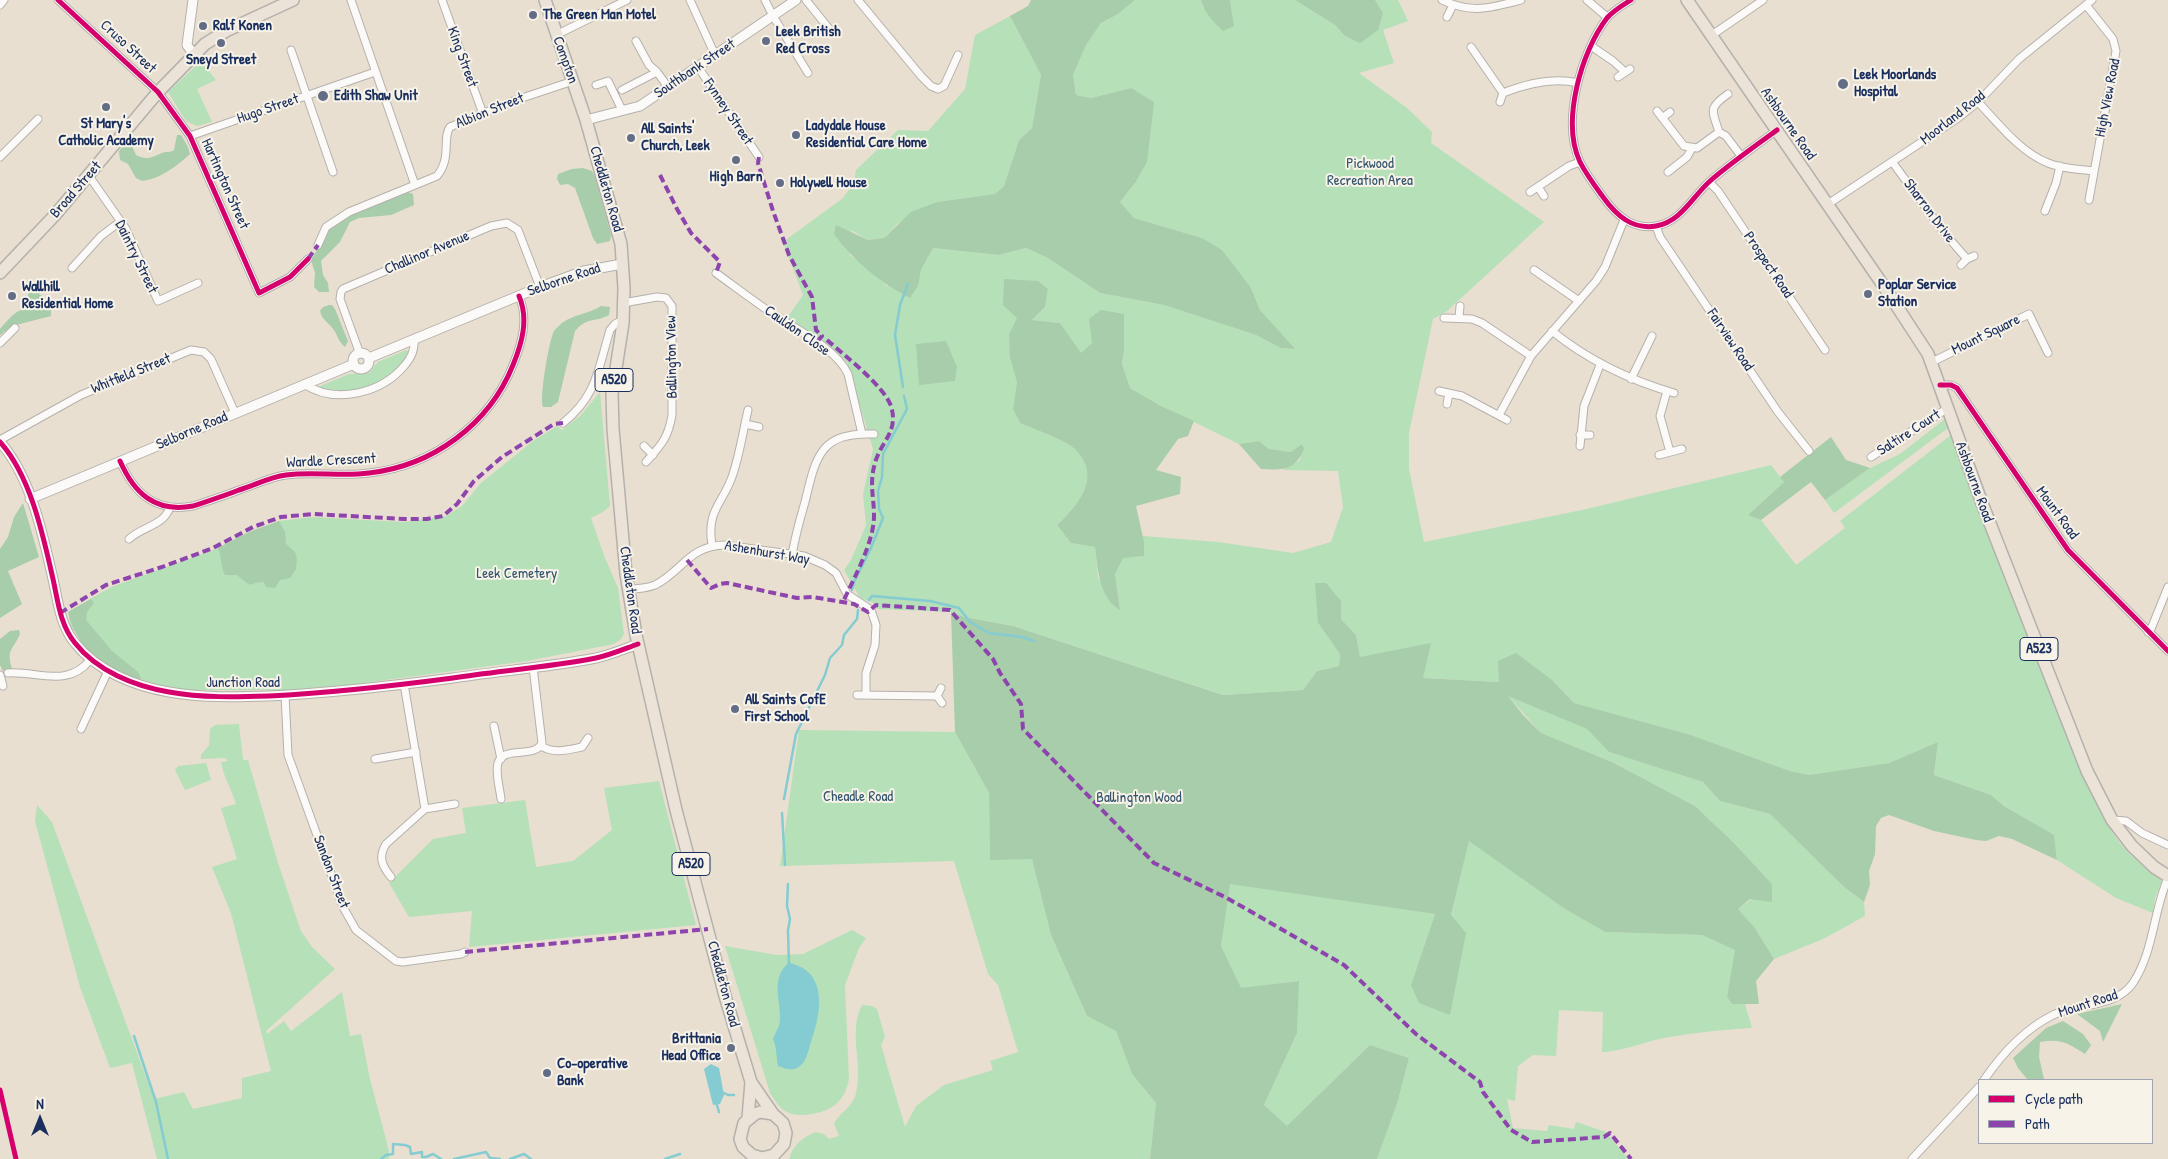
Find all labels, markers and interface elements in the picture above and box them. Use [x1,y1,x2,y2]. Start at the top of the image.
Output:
place label: The Green Man Motel [543,6,656,24]
marker: The Green Man Motel [527,9,539,21]
street label: Cruso Street [96,16,160,78]
place label: Ralf Konen [213,17,272,35]
marker: Ralf Konen [197,20,209,32]
place label: Leek British Red Cross [776,23,841,58]
street label: King Street [443,24,481,90]
street label: Compton [548,34,582,86]
street label: Southbank Street [651,35,739,103]
marker: Leek British Red Cross [760,35,772,47]
marker: Sneyd Street [215,37,227,49]
place label: Sneyd Street [186,51,256,69]
street label: High View Road [2092,57,2124,139]
place label: Leek Moorlands Hospital [1854,66,1936,101]
street label: Fynney Street [699,75,757,149]
marker: Leek Moorlands Hospital [1836,77,1850,91]
street label: Ashbourne Road [1756,84,1820,164]
place label: Edith Shaw Unit [334,87,418,105]
street label: Moorland Road [1917,87,1989,149]
marker: Edith Shaw Unit [316,89,330,103]
street label: Albion Street [453,89,527,133]
street label: Hugo Street [235,90,301,128]
marker: St Mary's Catholic Academy [100,101,112,113]
place label: St Mary's Catholic Academy [58,115,154,150]
place label: Ladydale House Residential Care Home [806,117,927,152]
place label: All Saints' Church, Leek [641,120,710,155]
marker: Ladydale House Residential Care Home [790,129,802,141]
marker: All Saints' Church, Leek [625,132,637,144]
street label: Hartington Street [197,136,253,232]
street label: Cheddleton Road [585,144,627,234]
marker: High Barn [730,154,742,166]
park label: Pickwood Recreation Area [1327,155,1413,190]
street label: Broad Street [46,158,106,222]
place label: High Barn [710,168,762,186]
place label: Holywell House [790,174,867,192]
street label: Sharron Drive [1899,176,1959,246]
marker: Holywell House [774,177,786,189]
street label: Daintry Street [111,218,161,296]
street label: Challinor Avenue [382,227,472,279]
street label: Prospect Road [1739,228,1797,302]
street label: Selborne Road [525,259,603,301]
place label: Poplar Service Station [1878,276,1957,311]
place label: Wallhill Residential Home [22,278,114,313]
marker: Poplar Service Station [1862,288,1874,300]
marker: Wallhill Residential Home [6,290,18,302]
street label: Cauldon Close [761,302,833,360]
street label: Fairview Road [1703,306,1757,374]
street label: Mount Square [1949,311,2023,359]
street label: Ballington View [662,315,682,399]
street label: Whitfield Street [89,350,173,398]
road number: A520 [595,368,633,392]
street label: Saltire Court [1874,406,1944,460]
street label: Selborne Road [154,408,230,454]
street label: Ashbourne Road [1951,439,1997,525]
street label: Wardle Crescent [286,450,376,472]
street label: Mount Road [2032,483,2082,543]
street label: Ashenhurst Way [723,537,811,569]
street label: Cheddleton Road [615,545,645,635]
park label: Leek Cemetery [477,565,557,583]
road number: A523 [2020,638,2058,661]
street label: Junction Road [206,674,280,692]
place label: All Saints CofE First School [745,691,826,726]
marker: All Saints CofE First School [729,703,741,715]
park label: Cheadle Road [823,788,893,806]
park label: Ballington Wood [1096,789,1182,807]
street label: Sandon Street [309,833,353,911]
road number: A520 [672,852,710,876]
street label: Cheddleton Road [703,939,743,1029]
street label: Mount Road [2056,986,2120,1022]
place label: Brittania Head Office [661,1030,721,1065]
marker: Brittania Head Office [725,1042,737,1054]
place label: Co-operative Bank [557,1055,628,1090]
marker: Co-operative Bank [541,1067,553,1079]
legend [1978,1079,2153,1144]
text: Cycle path [2025,1088,2083,1109]
north arrow [15,1094,65,1144]
text: N [36,1094,44,1113]
text: Path [2025,1113,2050,1134]

